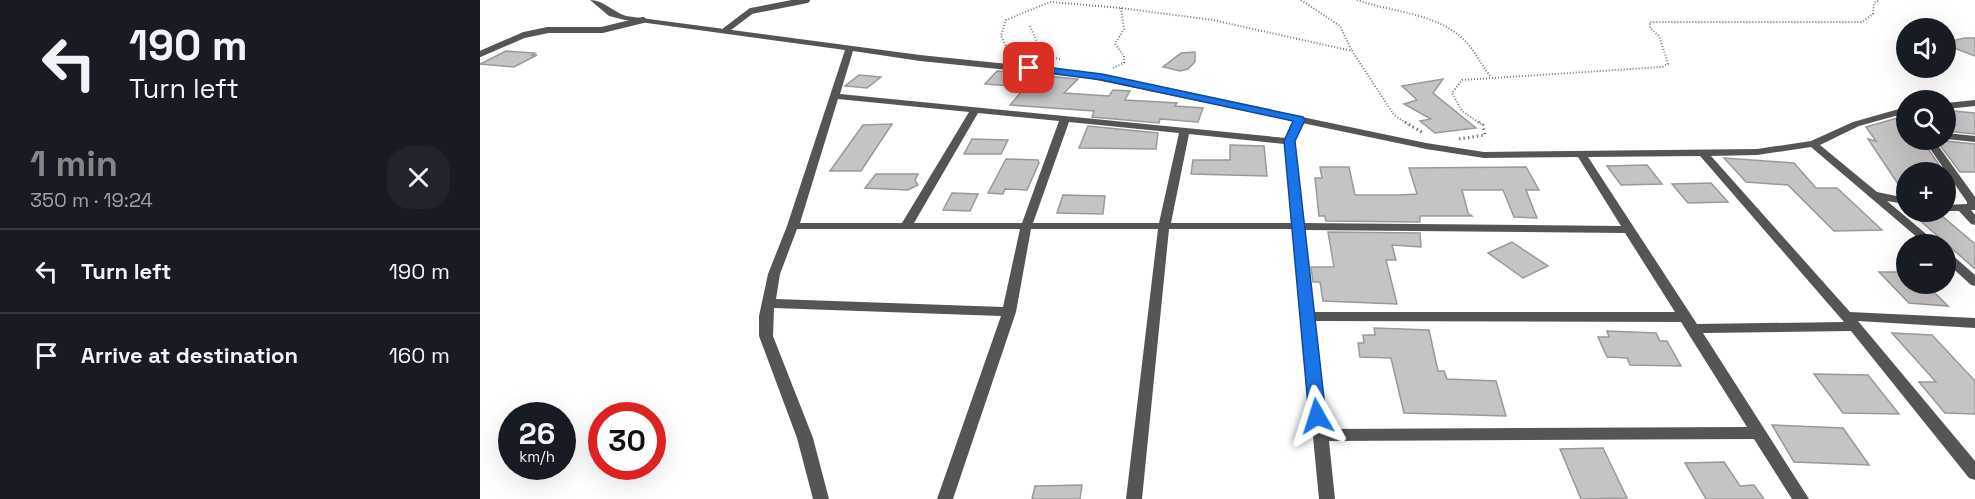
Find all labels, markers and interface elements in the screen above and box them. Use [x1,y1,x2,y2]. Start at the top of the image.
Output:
map controls [1896,18,1956,294]
button: sound [1896,18,1956,78]
text: 190 m [129,19,248,72]
icon: left [30,24,108,102]
pin [1003,42,1054,93]
icon: arrive [1012,51,1045,84]
text: Turn left [129,71,239,106]
button: search [1896,90,1956,150]
text: 1 min [30,141,118,187]
button: close [387,146,450,209]
button: + [1896,162,1956,222]
text: 350 m · 19:24 [30,187,153,213]
button: − [1896,234,1956,294]
icon: left [30,255,63,288]
text: Turn left [81,257,171,285]
text: 190 m [389,257,450,285]
icon: arrive [30,339,63,372]
text: Arrive at destination [81,341,298,369]
text: 160 m [389,341,450,369]
position arrow [1285,384,1349,448]
speed limit sign: 30 [588,402,666,480]
text: 26 [519,414,555,453]
text: km/h [519,447,555,466]

